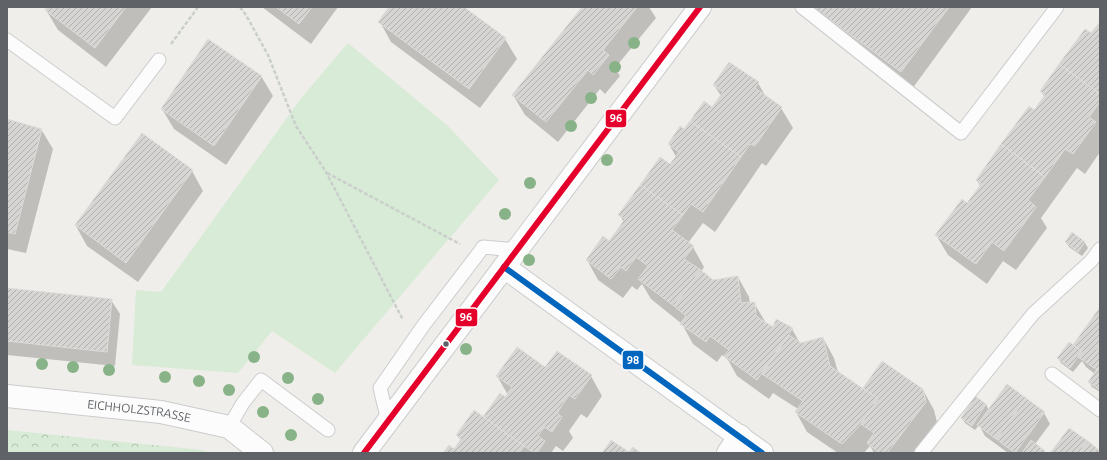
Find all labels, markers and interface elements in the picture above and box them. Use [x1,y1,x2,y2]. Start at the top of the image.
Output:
line badge: 96 [605,109,627,128]
text: 96 [610,112,622,124]
line badge: 96 [455,308,478,327]
text: 96 [460,311,472,323]
unlabelled marker [441,339,451,349]
line badge: 98 [622,350,644,370]
text: 98 [627,354,639,366]
street label: EICHHOLZSTRASSE [87,397,192,424]

